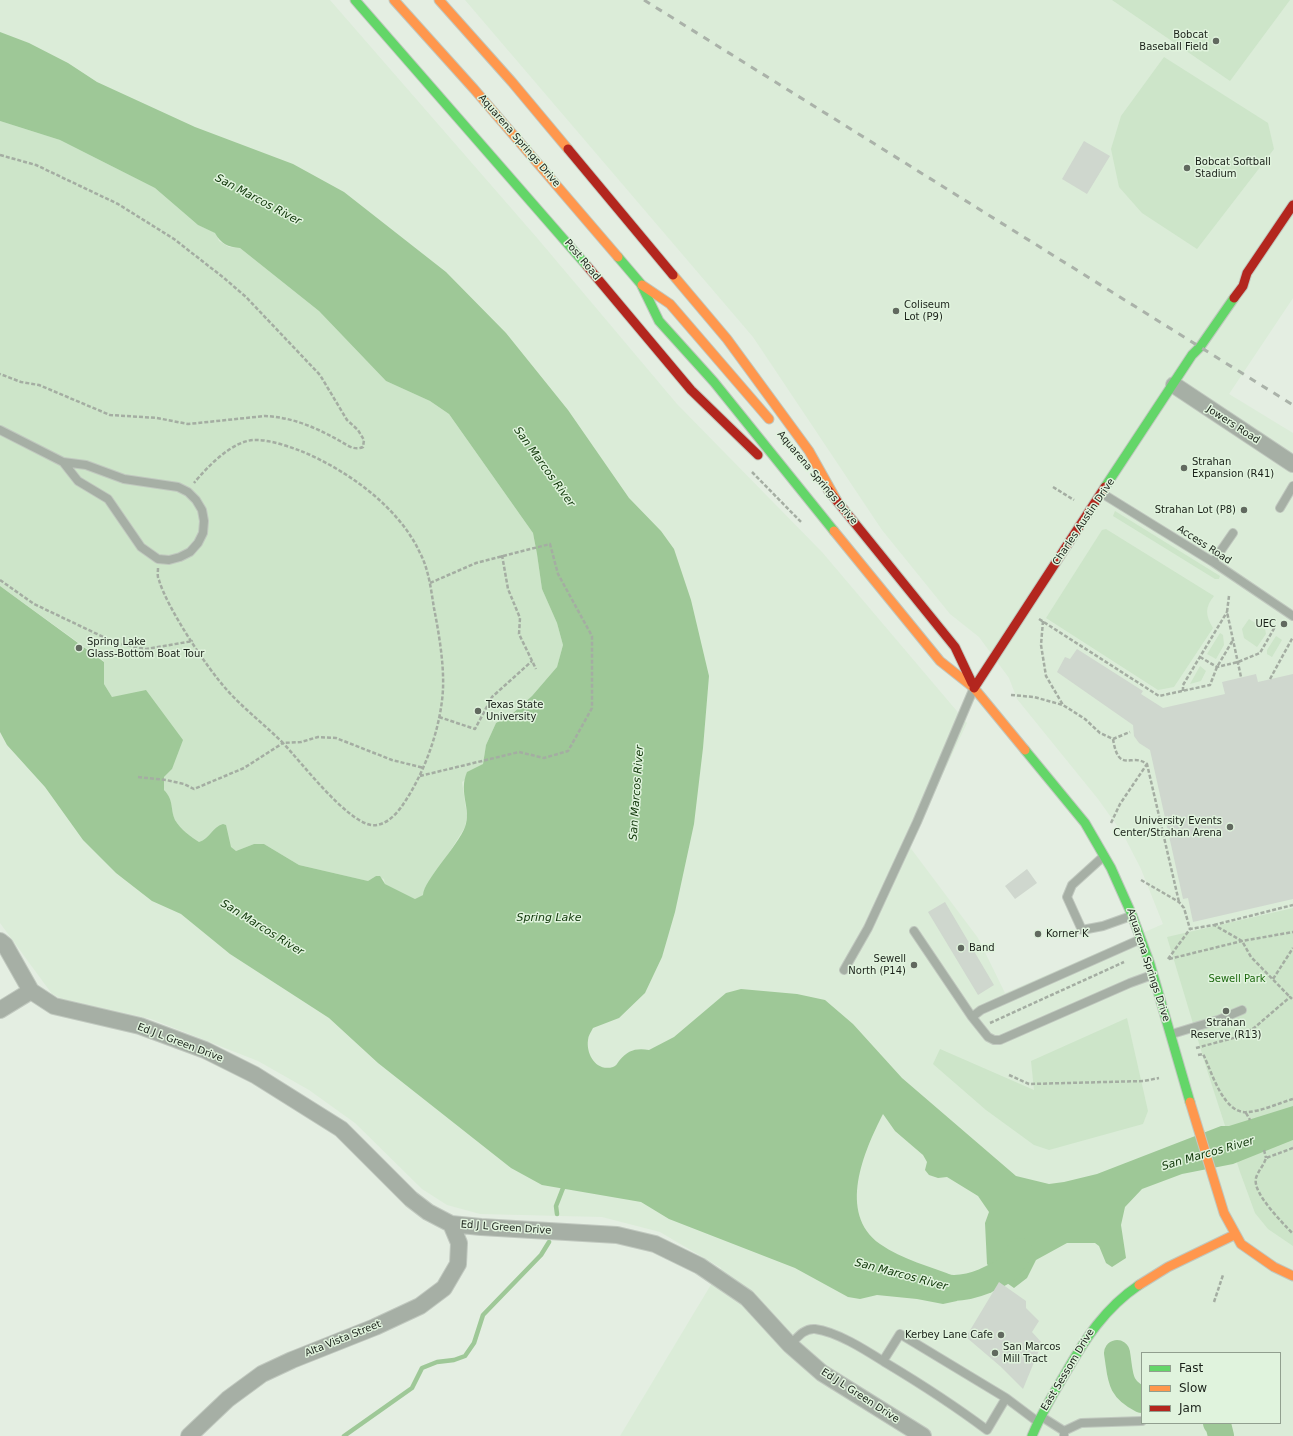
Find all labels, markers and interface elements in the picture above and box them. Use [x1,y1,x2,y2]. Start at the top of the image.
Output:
place label: Bobcat Baseball Field [1139,29,1208,52]
marker: Bobcat Baseball Field [1211,36,1221,46]
street label: Aquarena Springs Drive [476,92,562,190]
place label: Bobcat Softball Stadium [1195,156,1271,180]
marker: Bobcat Softball Stadium [1182,163,1192,173]
water label: San Marcos River [213,172,303,228]
street label: Post Road [562,237,602,283]
place label: Coliseum Lot (P9) [904,299,950,322]
marker: Coliseum Lot (P9) [891,306,901,316]
street label: Jowers Road [1204,403,1262,447]
water label: San Marcos River [511,425,577,509]
street label: Aquarena Springs Drive [774,429,860,527]
place label: Strahan Expansion (R41) [1192,456,1274,480]
marker: Strahan Expansion (R41) [1179,463,1189,473]
street label: Charles Austin Drive [1050,476,1118,568]
place label: Strahan Lot (P8) [1155,504,1236,516]
marker: Strahan Lot (P8) [1239,505,1249,515]
street label: Access Road [1175,523,1233,567]
place label: UEC [1255,618,1276,630]
marker: UEC [1279,619,1289,629]
place label: Spring Lake Glass-Bottom Boat Tour [87,636,204,660]
marker: Spring Lake Glass-Bottom Boat Tour [74,643,84,653]
place label: Texas State University [486,699,543,722]
marker: Texas State University [473,706,483,716]
water label: San Marcos River [627,745,647,841]
place label: University Events Center/Strahan Arena [1113,815,1222,838]
marker: University Events Center/Strahan Arena [1225,822,1235,832]
water label: San Marcos River [218,897,306,959]
street label: Aquarena Springs Drive [1124,907,1172,1023]
water label: Spring Lake [516,911,582,925]
place label: Korner K [1046,928,1088,940]
marker: Korner K [1033,929,1043,939]
place label: Band [969,942,995,954]
marker: Band [956,943,966,953]
place label: Sewell North (P14) [848,953,906,976]
marker: Sewell North (P14) [909,960,919,970]
park label: Sewell Park [1208,973,1266,985]
marker: Strahan Reserve (R13) [1221,1006,1231,1016]
place label: Strahan Reserve (R13) [1191,1017,1261,1040]
street label: Ed J L Green Drive [135,1021,225,1065]
water label: San Marcos River [1160,1135,1256,1173]
street label: Ed J L Green Drive [460,1219,552,1237]
water label: San Marcos River [853,1256,949,1294]
street label: Alta Vista Street [303,1318,383,1360]
street label: East Sessom Drive [1039,1327,1097,1413]
place label: Kerbey Lane Cafe [905,1329,993,1341]
marker: Kerbey Lane Cafe [996,1330,1006,1340]
place label: San Marcos Mill Tract [1003,1341,1060,1364]
marker: San Marcos Mill Tract [990,1348,1000,1358]
legend [1141,1352,1281,1424]
text: Fast [1179,1361,1203,1375]
street label: Ed J L Green Drive [819,1366,901,1426]
text: Slow [1179,1381,1207,1395]
text: Jam [1179,1401,1202,1415]

